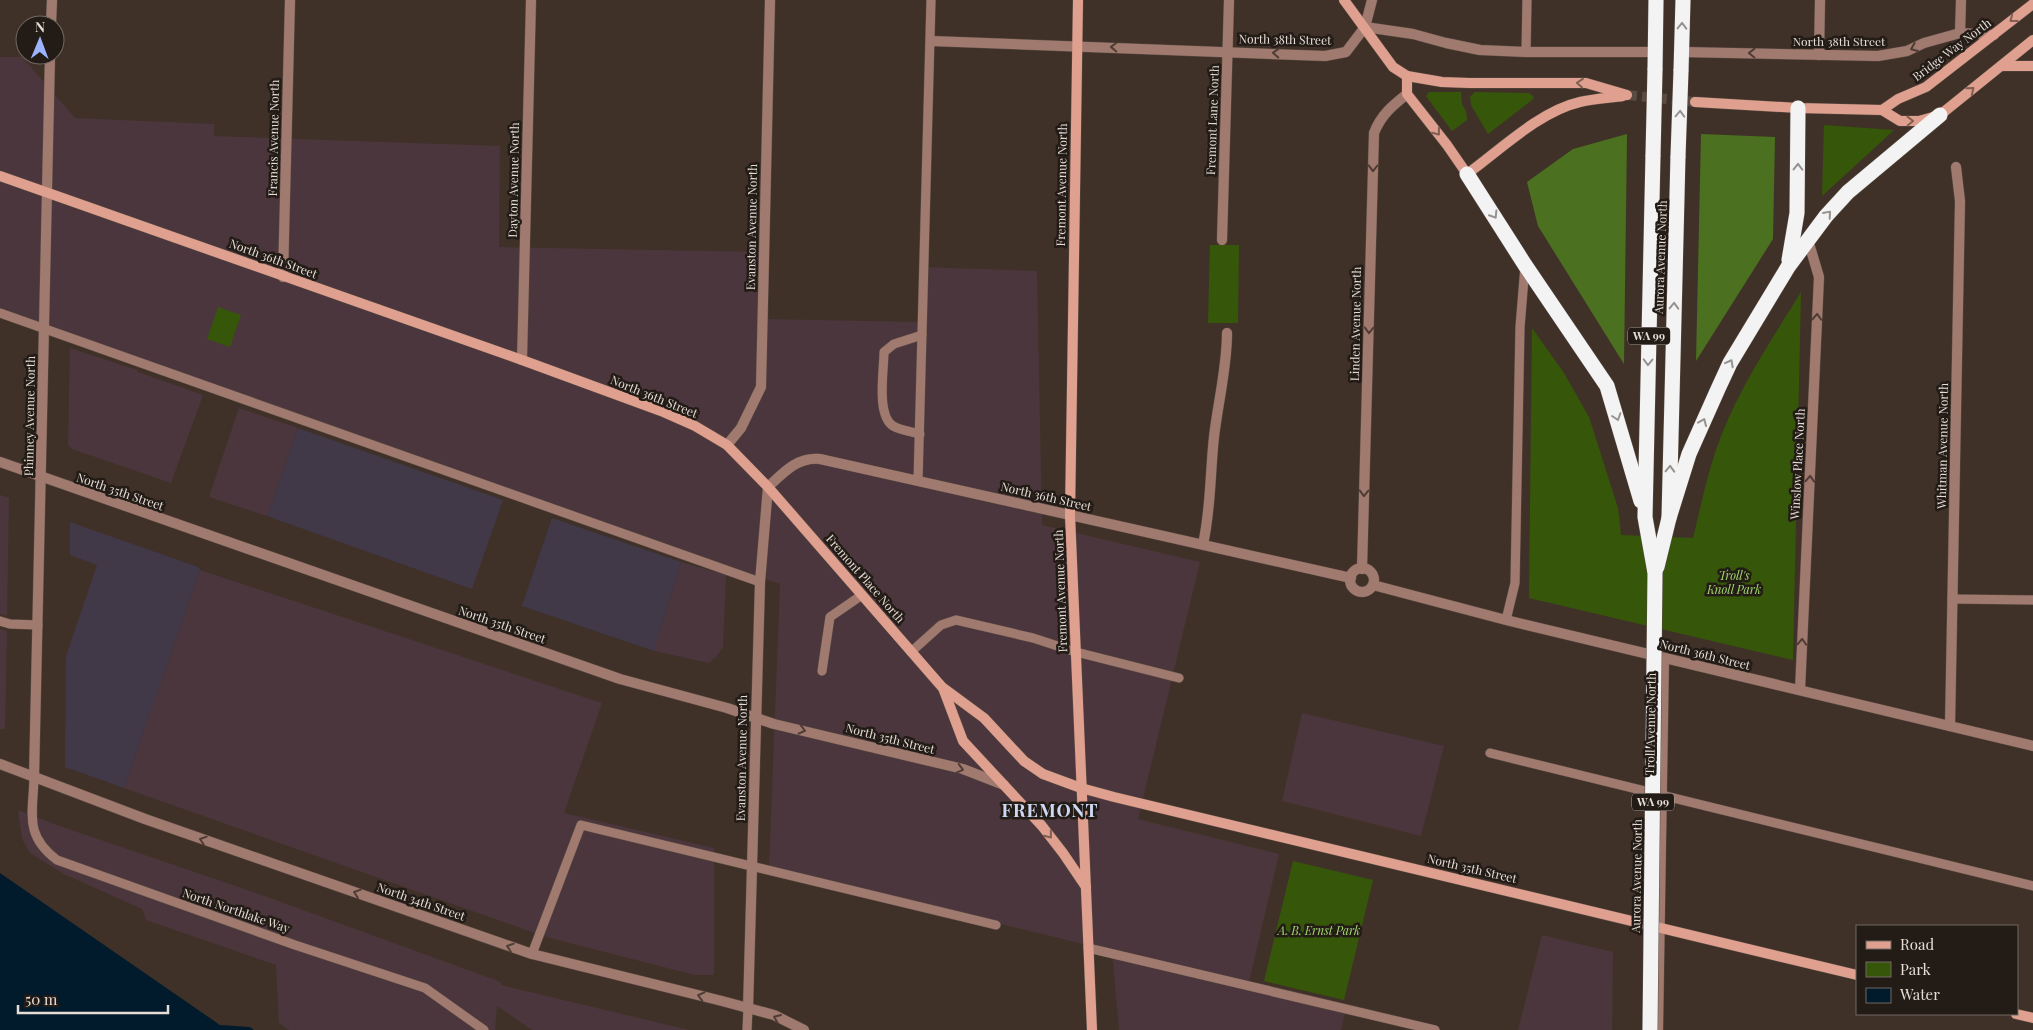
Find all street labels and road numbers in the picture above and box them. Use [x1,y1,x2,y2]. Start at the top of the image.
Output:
street label: Bridge Way North [1909,14,1994,84]
street label: North 38th Street [1239,30,1332,48]
street label: North 38th Street [1793,33,1886,49]
street label: Fremont Lane North [1202,65,1222,175]
street label: Francis Avenue North [264,80,282,196]
street label: Dayton Avenue North [504,122,522,238]
street label: Fremont Avenue North [1052,123,1070,247]
street label: Evanston Avenue North [742,164,760,290]
street label: Aurora Avenue North [1650,200,1670,315]
street label: North 36th Street [227,235,320,282]
street label: Linden Avenue North [1346,267,1364,381]
road number: WA 99 [1628,328,1670,344]
street label: Phinney Avenue North [20,356,38,476]
street label: North 36th Street [608,371,701,421]
street label: Whitman Avenue North [1933,383,1951,510]
street label: Winslow Place North [1786,408,1808,521]
street label: North 35th Street [75,469,167,514]
street label: North 36th Street [999,478,1094,514]
street label: Fremont Avenue North [1050,529,1070,653]
street label: Fremont Place North [823,531,909,626]
street label: North 35th Street [457,602,549,647]
street label: North 36th Street [1658,635,1753,673]
street label: Troll Avenue North [1641,673,1659,775]
street label: Evanston Avenue North [732,695,750,821]
street label: North 35th Street [844,719,937,757]
road number: WA 99 [1632,794,1674,810]
street label: Aurora Avenue North [1627,819,1645,934]
street label: North 35th Street [1426,850,1519,886]
street label: North 34th Street [375,878,468,924]
street label: North Northlake Way [181,884,292,936]

